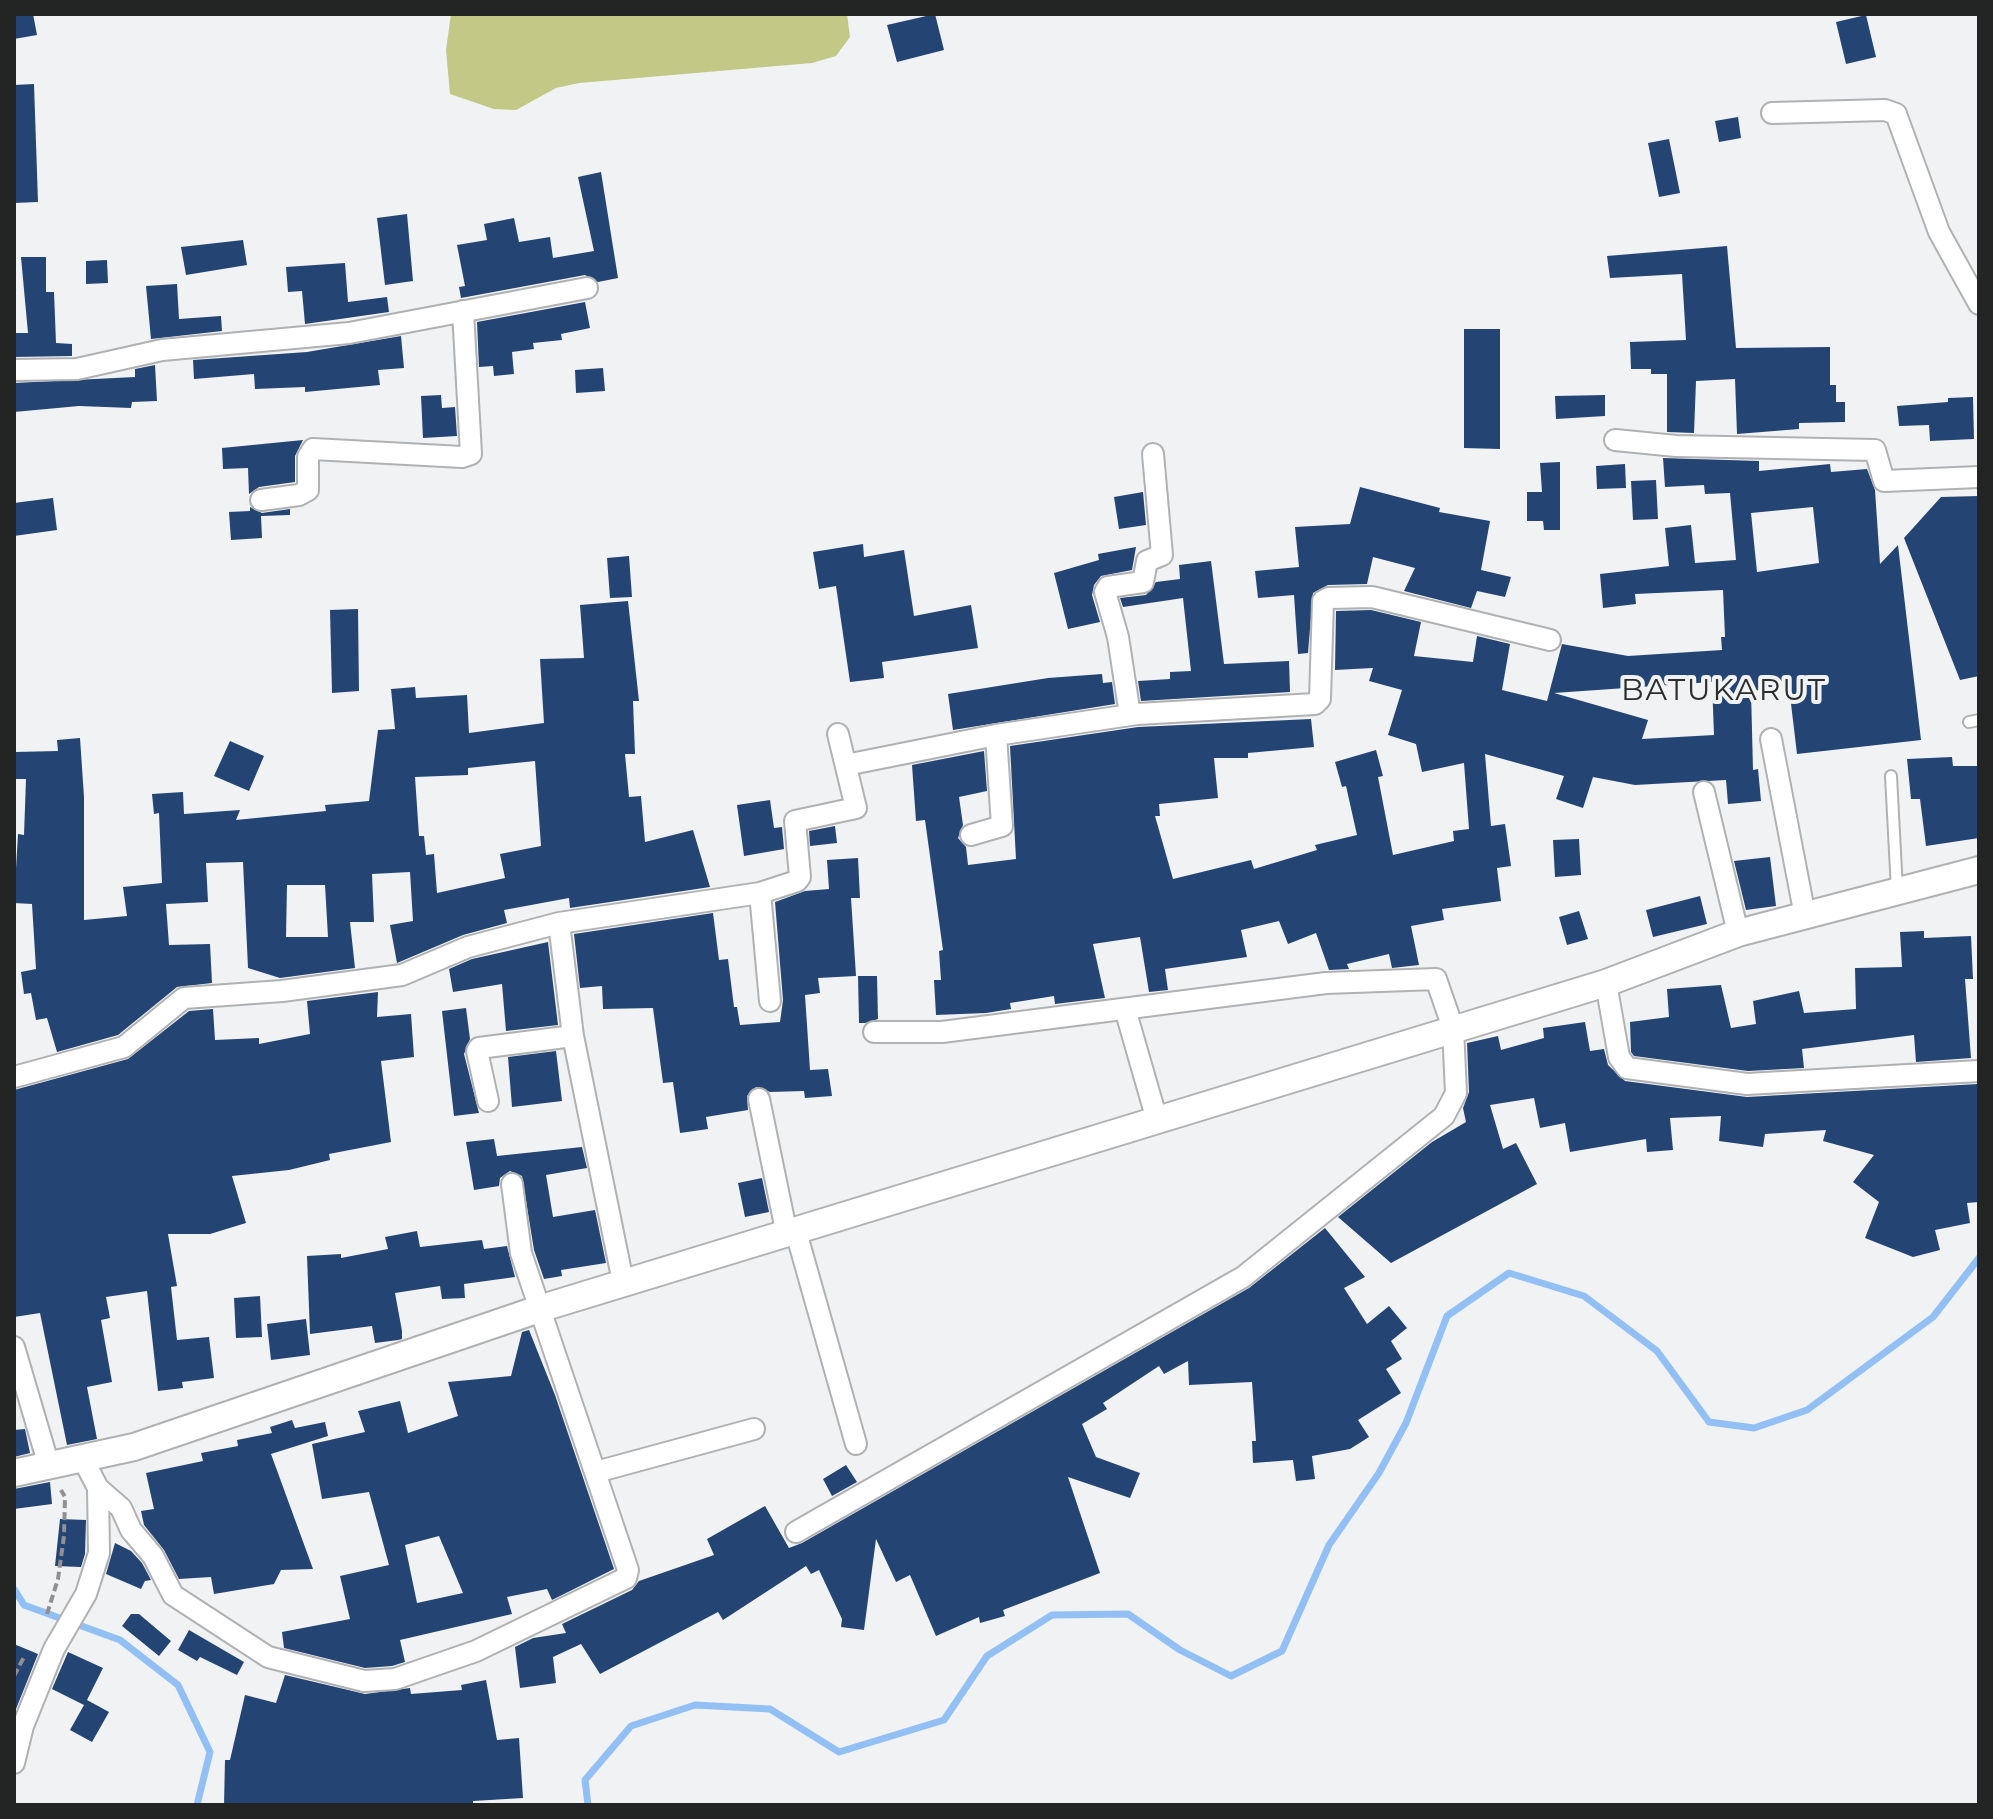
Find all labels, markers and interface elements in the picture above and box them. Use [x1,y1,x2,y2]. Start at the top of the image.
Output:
district label: BATUKARUT [1621,673,1827,709]

